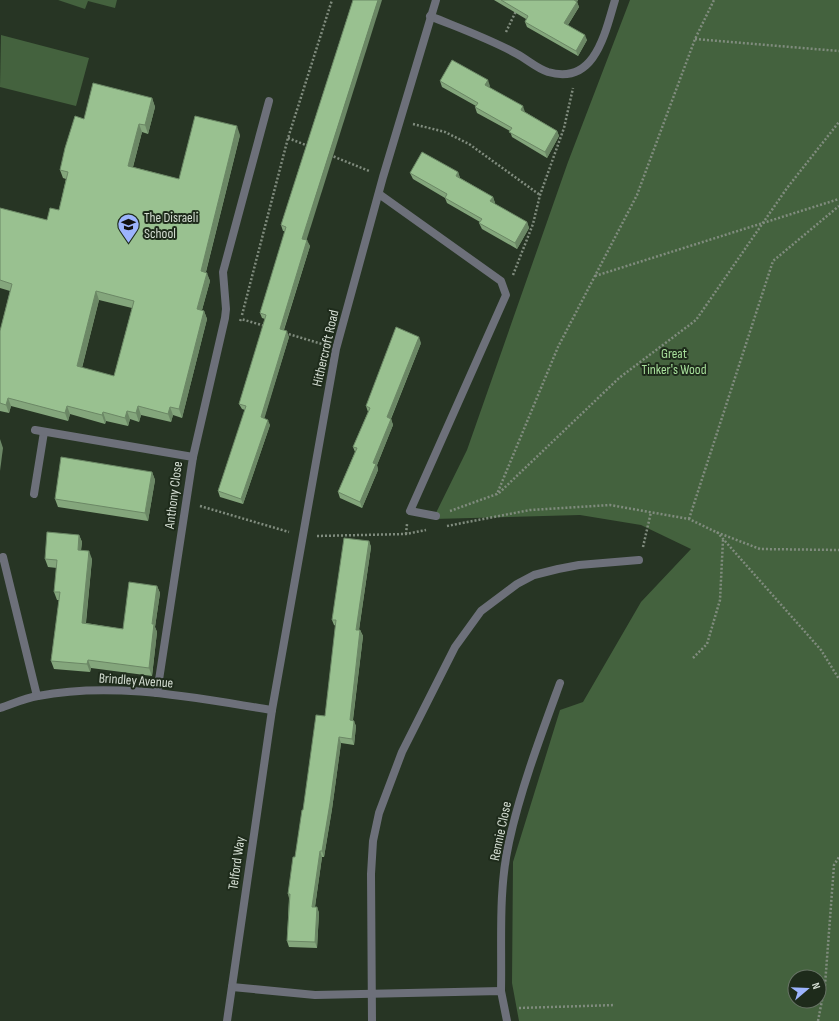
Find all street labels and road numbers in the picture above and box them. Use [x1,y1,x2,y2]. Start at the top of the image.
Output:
street label: Hithercroft Road [308,308,343,388]
street label: Anthony Close [161,460,186,531]
street label: Brindley Avenue [98,669,174,692]
street label: Rennie Close [486,800,515,862]
street label: Telford Way [224,835,249,891]

